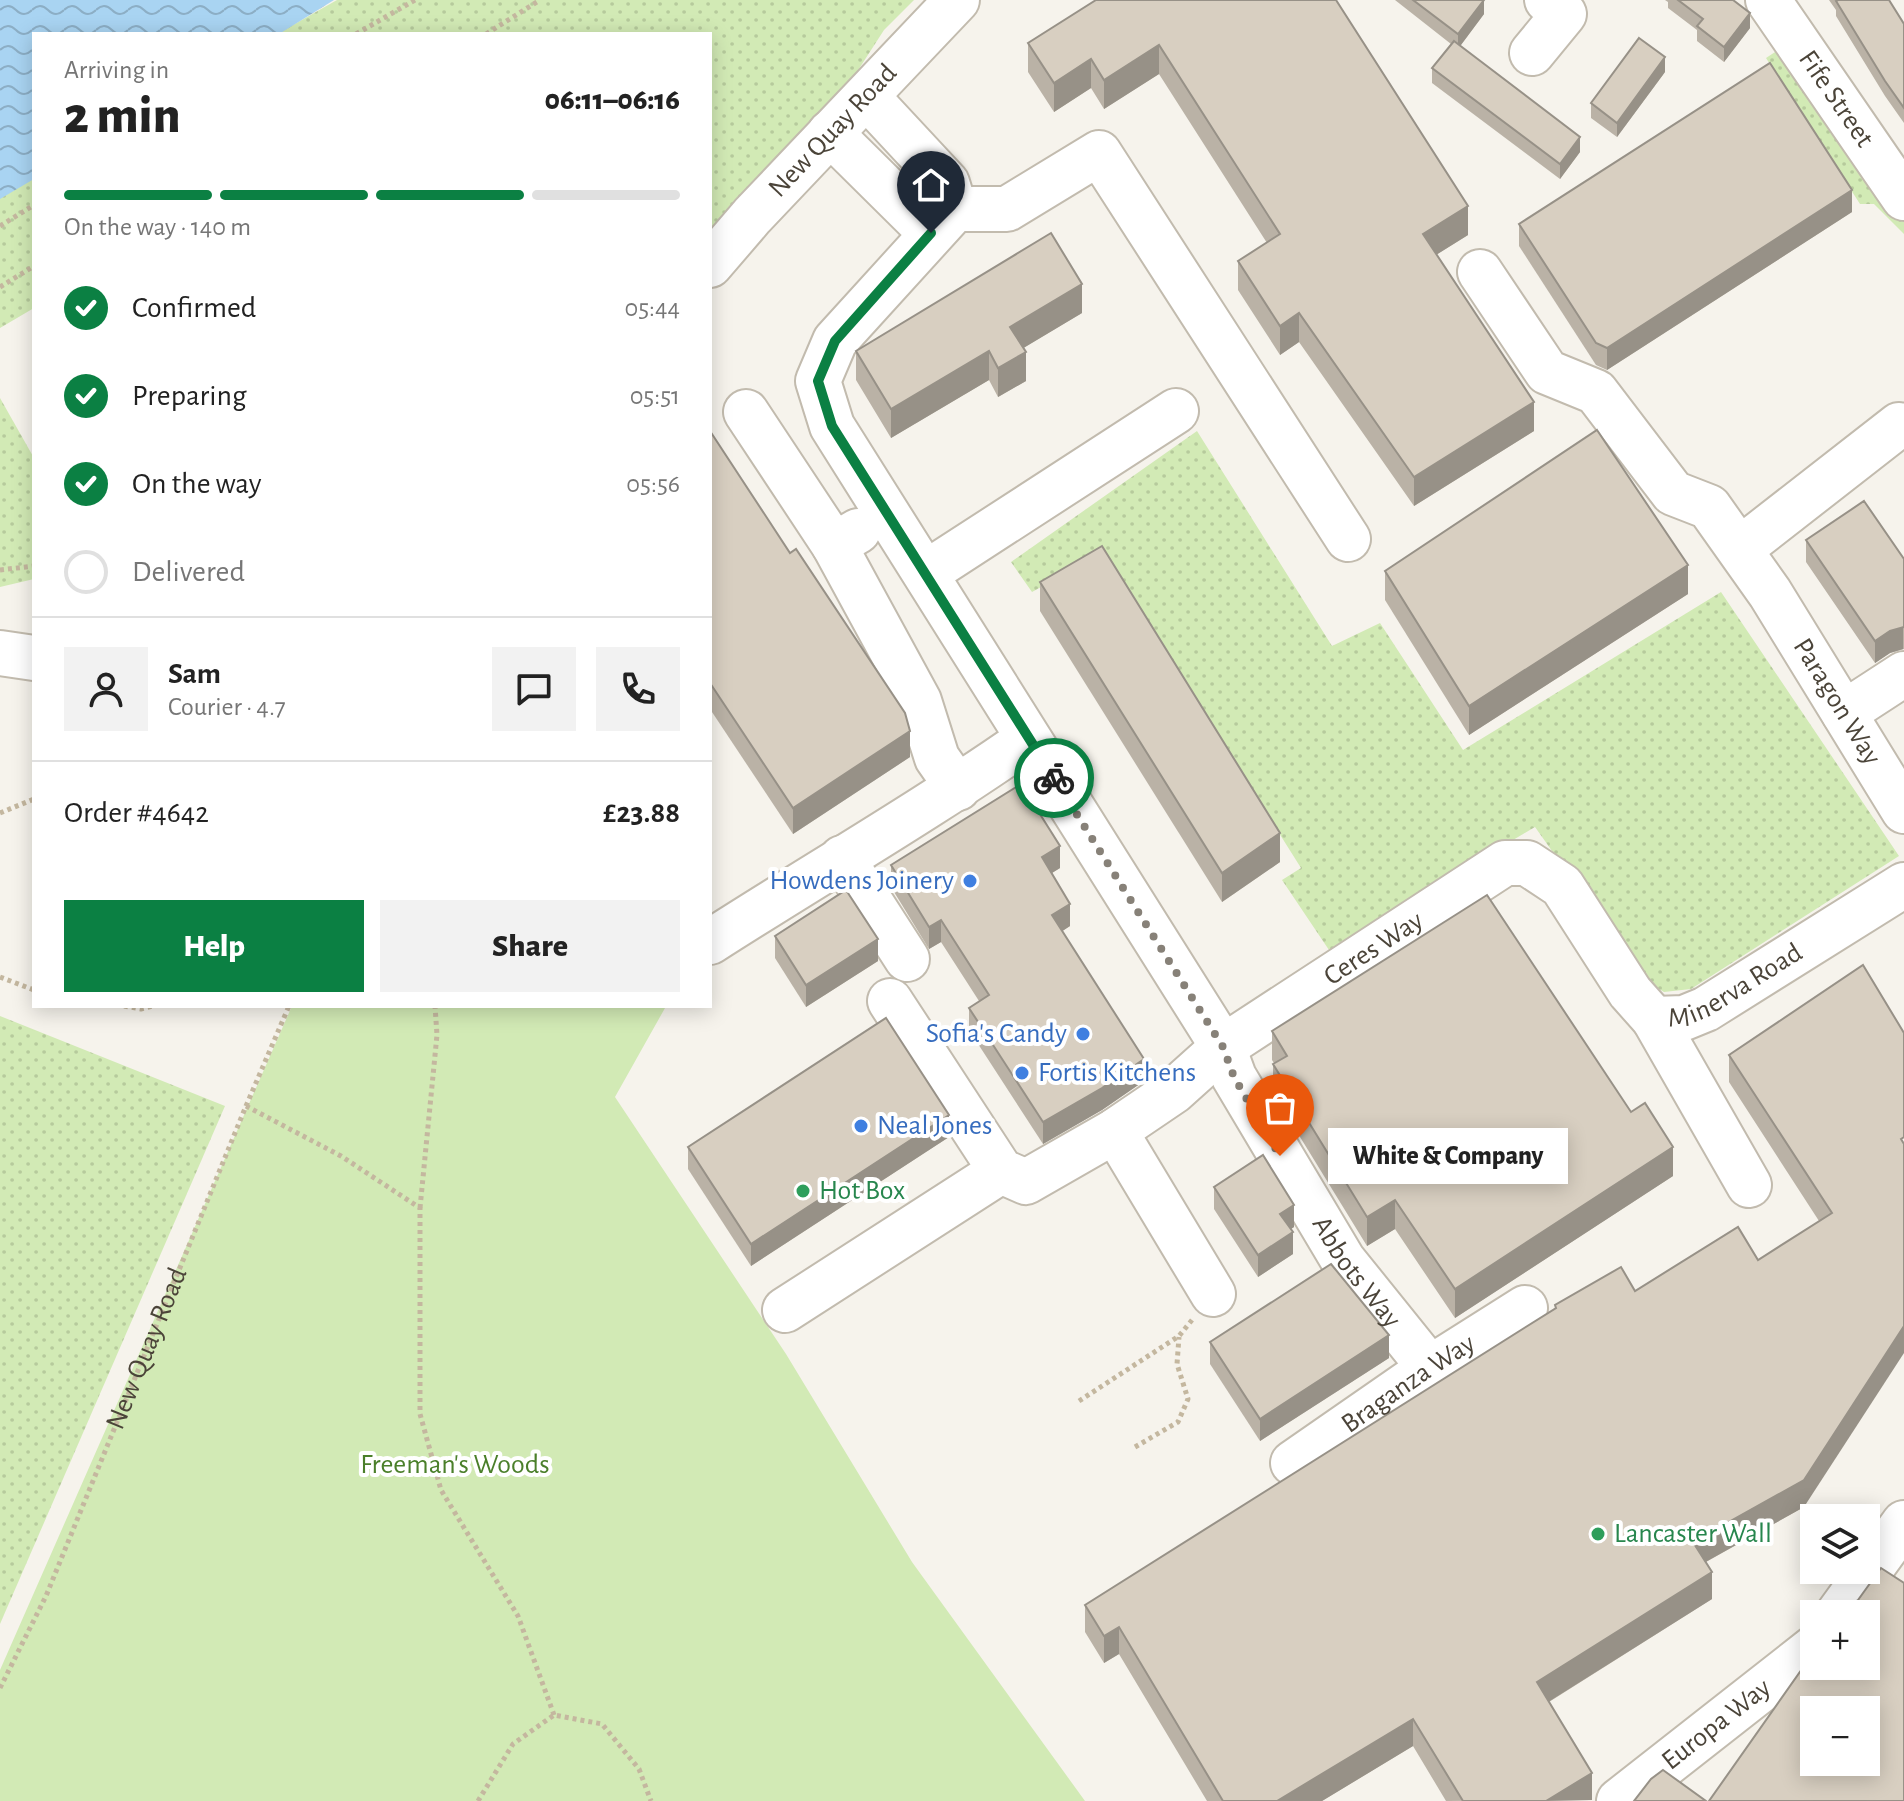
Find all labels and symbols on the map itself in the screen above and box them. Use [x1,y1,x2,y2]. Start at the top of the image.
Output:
street label: Fife Street [1793,45,1879,152]
street label: New Quay Road [763,59,902,203]
pin [897,151,965,233]
street label: Paragon Way [1788,634,1886,770]
courier [1014,738,1094,818]
place label: Howdens Joinery [769,867,954,895]
marker: Howdens Joinery [961,872,979,890]
street label: Ceres Way [1319,906,1428,991]
street label: Minerva Road [1668,938,1807,1033]
place label: Sofia's Candy [926,1020,1067,1048]
marker: Sofia's Candy [1074,1025,1092,1043]
place label: Fortis Kitchens [1038,1059,1196,1087]
marker: Fortis Kitchens [1013,1064,1031,1082]
pin [1246,1074,1314,1156]
place label: Neal Jones [877,1112,992,1140]
marker: Neal Jones [852,1117,870,1135]
callout: White & Company [1328,1128,1568,1184]
place label: Hot Box [819,1177,905,1205]
marker: Hot Box [794,1182,812,1200]
street label: Abbots Way [1307,1212,1406,1333]
street label: New Quay Road [101,1264,192,1434]
street label: Braganza Way [1337,1329,1480,1439]
park label: Freeman's Woods [360,1451,550,1479]
place label: Lancaster Wall [1614,1520,1772,1548]
marker: Lancaster Wall [1589,1525,1607,1543]
street label: Europa Way [1657,1673,1776,1775]

